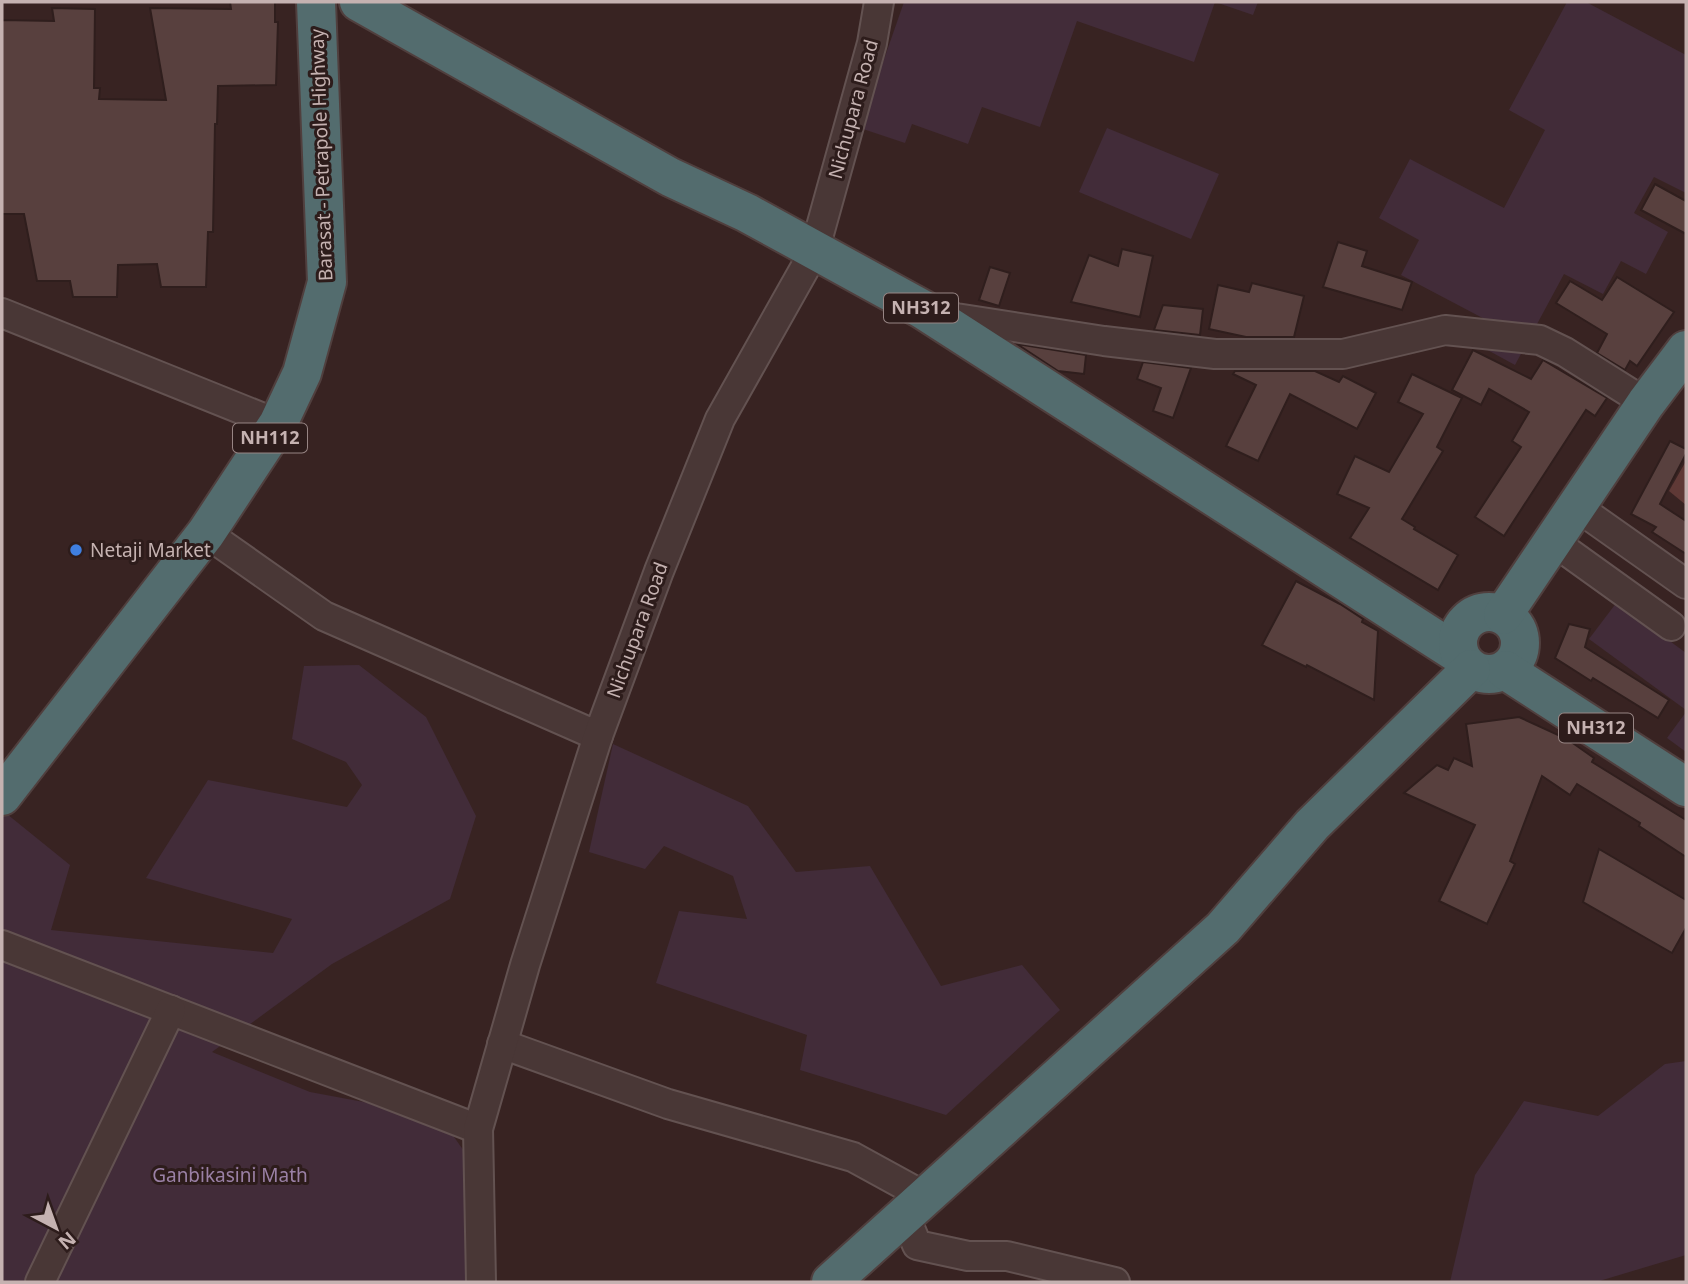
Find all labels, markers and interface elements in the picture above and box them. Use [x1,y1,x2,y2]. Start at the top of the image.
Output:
street label: Barasat - Petrapole Highway [304,28,338,282]
street label: Nichupara Road [822,37,884,181]
road number: NH312 [884,294,958,322]
road number: NH112 [233,424,307,452]
place label: Netaji Market [90,537,211,563]
marker: Netaji Market [68,542,84,558]
street label: Nichupara Road [600,558,674,702]
road number: NH312 [1559,714,1633,742]
park label: Ganbikasini Math [152,1162,308,1188]
north arrow [21,1193,91,1263]
text: N [53,1226,82,1256]

